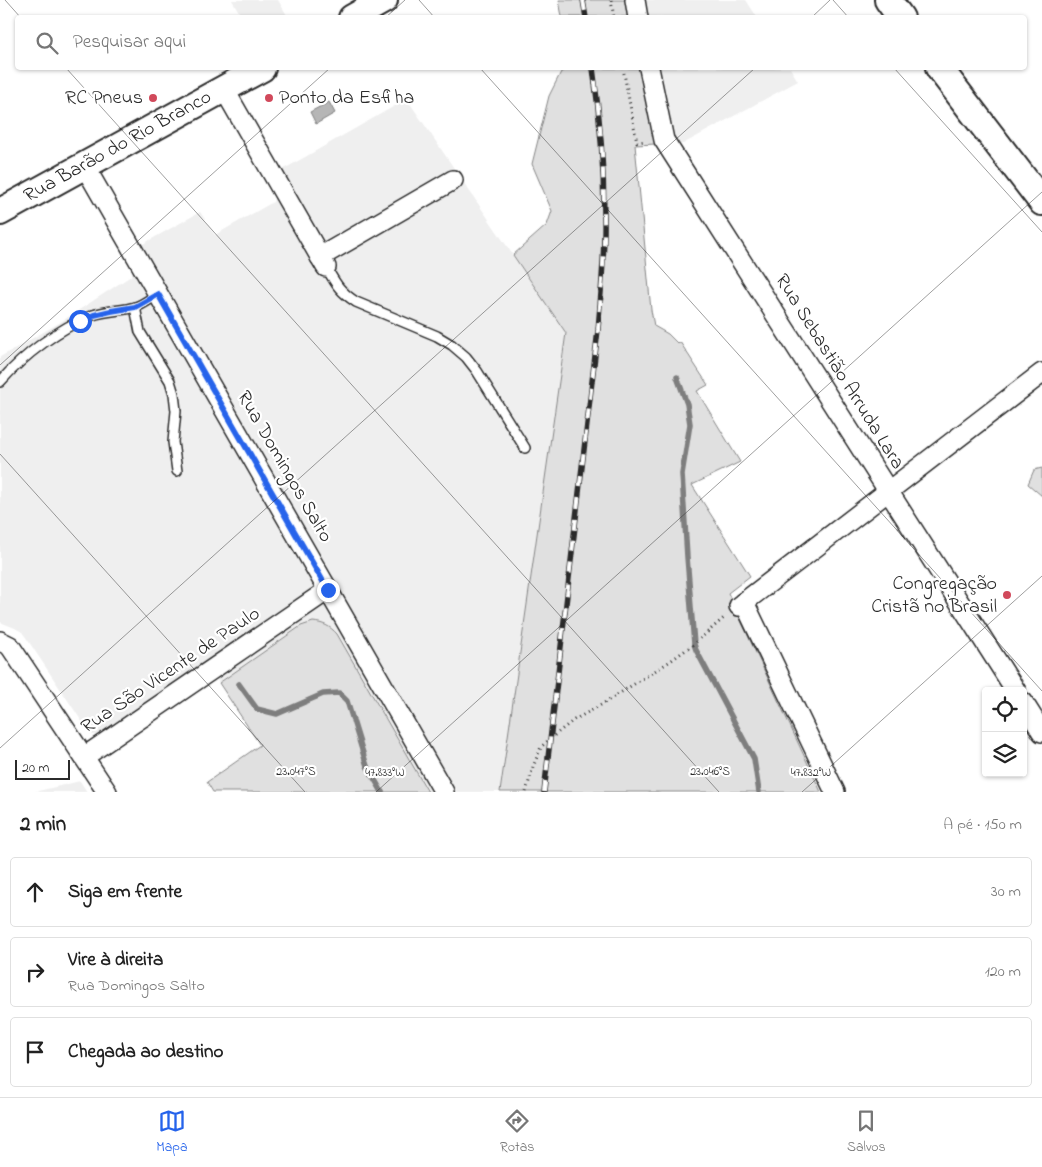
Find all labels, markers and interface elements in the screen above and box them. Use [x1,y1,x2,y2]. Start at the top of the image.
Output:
search box [15,15,1027,70]
icon: search [33,29,61,57]
text: Pesquisar aqui [73,29,186,56]
street label: Rua Barão do Rio Branco [19,83,217,211]
place label: RC Pneus [65,84,143,113]
place label: Ponto da Esfiha [279,84,414,113]
marker: RC Pneus [147,92,159,104]
marker: Ponto da Esfiha [263,92,275,104]
street label: Rua Sebastião Arruda Lara [767,269,911,475]
route start [69,310,92,333]
street label: Rua Domingos Salto [228,386,339,549]
place label: Congregação Cristã no Brasil [871,570,997,622]
route end [317,579,340,602]
marker: Congregação Cristã no Brasil [1001,589,1013,601]
street label: Rua São Vicente de Paulo [76,600,266,742]
map controls [982,687,1027,777]
button: locate [982,687,1027,732]
button: layers [982,732,1027,777]
scale bar [15,757,70,780]
text: 20 m [22,758,49,779]
text: 23.047°S [276,763,316,781]
text: 23.046°S [690,763,730,781]
text: 47.833°W [365,764,405,782]
text: 47.832°W [791,764,831,782]
text: 2 min [20,810,66,840]
text: A pé · 150 m [943,813,1022,837]
icon: ahead [21,878,49,906]
text: Siga em frente [68,879,182,906]
text: 30 m [991,880,1021,904]
text: Vire à direita [68,947,163,974]
icon: right [21,958,49,986]
text: 120 m [985,960,1021,984]
text: Rua Domingos Salto [68,974,205,998]
icon: arrive [21,1038,49,1066]
text: Chegada ao destino [68,1039,223,1066]
tab: Mapa [156,1107,188,1158]
tab: Rotas [500,1107,534,1158]
tab: Salvos [847,1107,886,1158]

